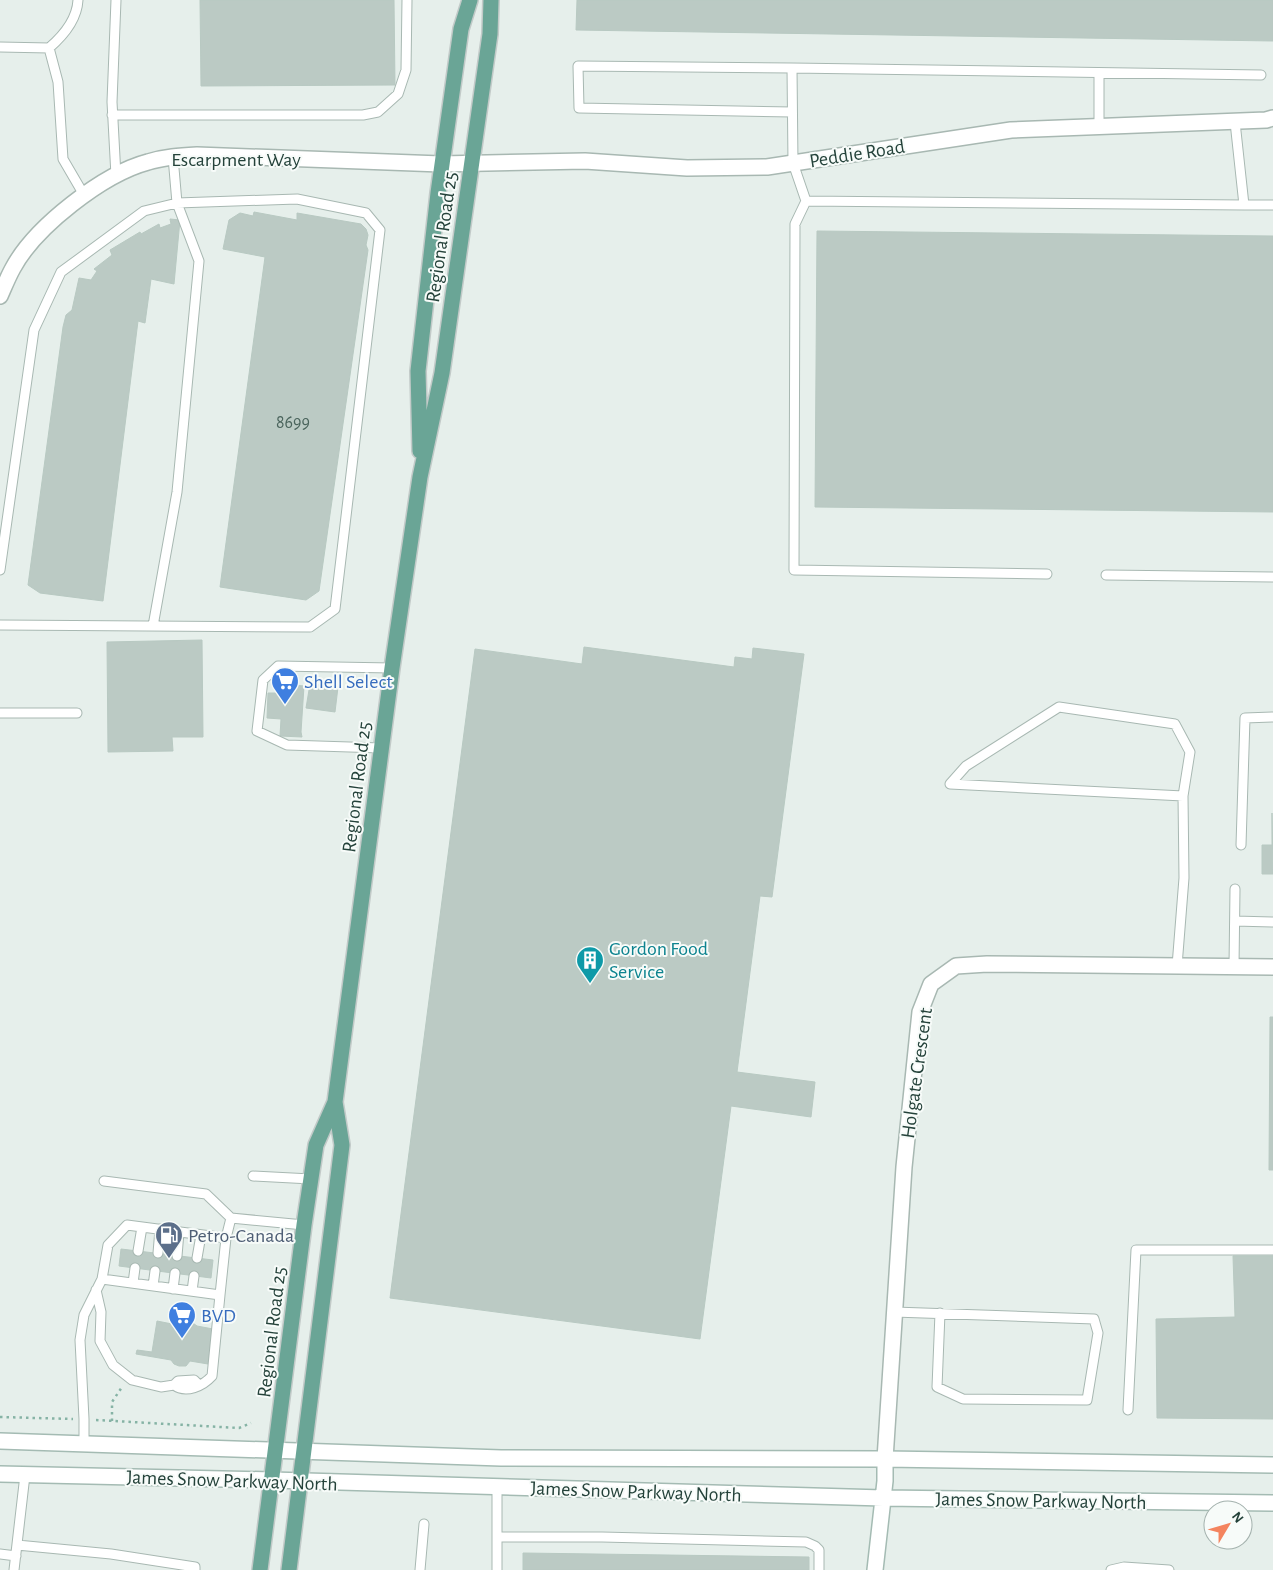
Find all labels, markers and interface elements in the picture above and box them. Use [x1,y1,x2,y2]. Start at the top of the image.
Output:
street label: Peddie Road [808,137,906,171]
street label: Escarpment Way [171,150,301,170]
street label: Regional Road 25 [423,170,461,304]
house number: 8699 [276,414,310,432]
supermarket icon: Shell Select [270,666,300,705]
place label: Shell Select [304,672,393,692]
street label: Regional Road 25 [339,720,375,854]
place label: Gordon Food Service [609,939,708,982]
building icon: Gordon Food Service [575,945,605,984]
street label: Holgate Crescent [898,1006,936,1140]
fuel station icon: Petro-Canada [154,1220,184,1259]
place label: Petro-Canada [188,1226,294,1246]
street label: Regional Road 25 [254,1265,290,1399]
supermarket icon: BVD [167,1300,197,1339]
place label: BVD [201,1306,236,1326]
street label: James Snow Parkway North [126,1467,338,1495]
street label: James Snow Parkway North [530,1478,742,1506]
street label: James Snow Parkway North [935,1489,1147,1513]
north arrow [1203,1500,1253,1550]
text: N [1229,1509,1246,1526]

